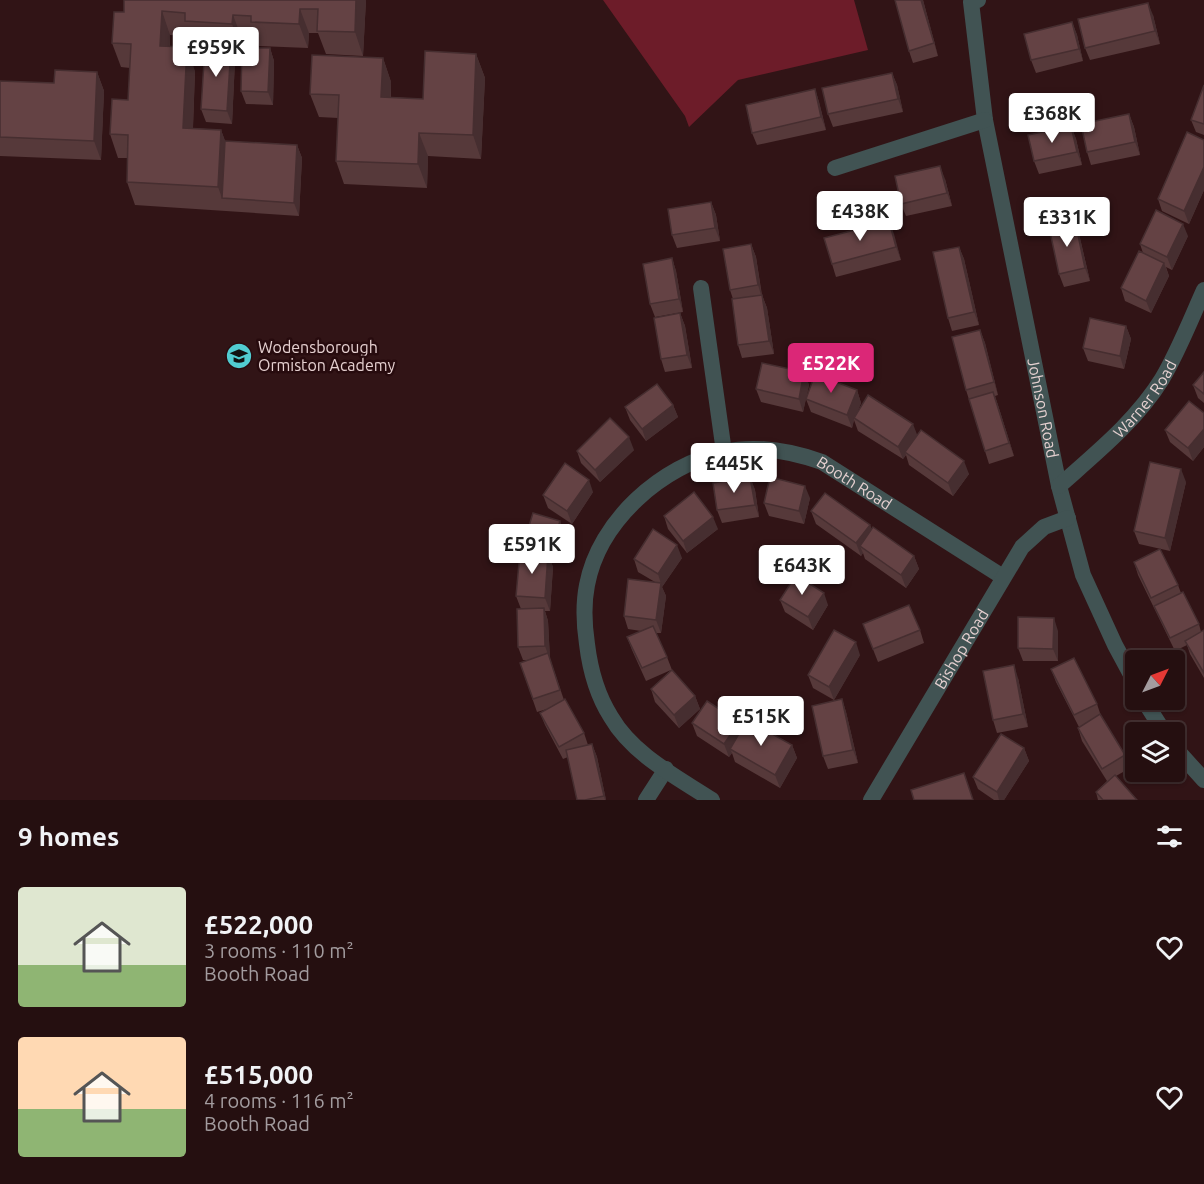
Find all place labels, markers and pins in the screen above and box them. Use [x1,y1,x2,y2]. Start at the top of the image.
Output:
pin: £959K [174,27,258,78]
pin: £368K [1010,93,1094,144]
pin: £438K [818,191,902,242]
pin: £331K [1025,197,1109,248]
place label: Wodensborough Ormiston Academy [258,338,396,374]
school or university icon: Wodensborough Ormiston Academy [224,341,254,371]
pin: £522K [789,343,873,394]
pin: £445K [692,443,776,494]
pin: £591K [490,524,574,575]
pin: £643K [760,545,844,596]
pin: £515K [719,696,803,747]

